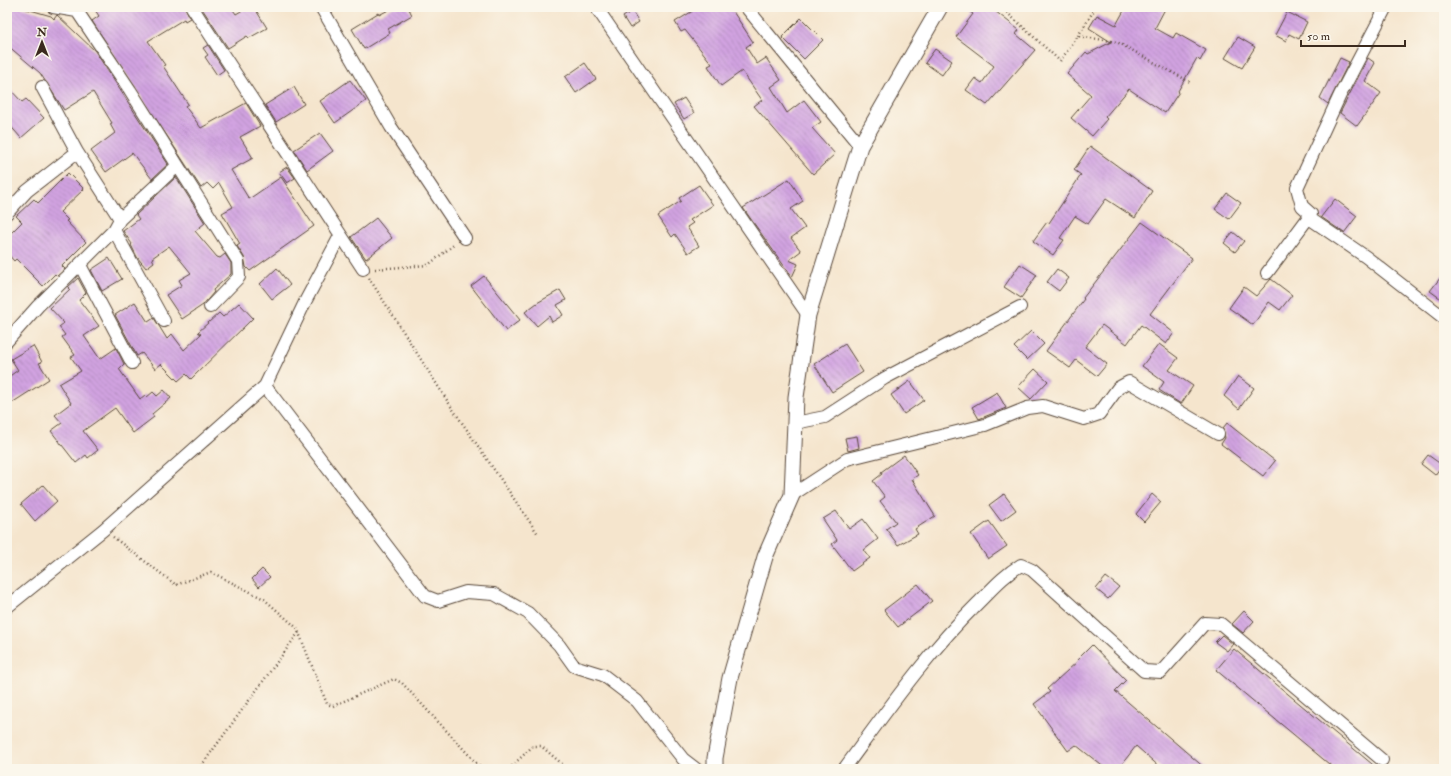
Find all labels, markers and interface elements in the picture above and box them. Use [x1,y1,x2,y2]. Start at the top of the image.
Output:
north arrow [22,22,62,62]
scale bar [1301,22,1405,48]
text: N [36,26,48,39]
text: 50 m [1307,29,1331,44]

